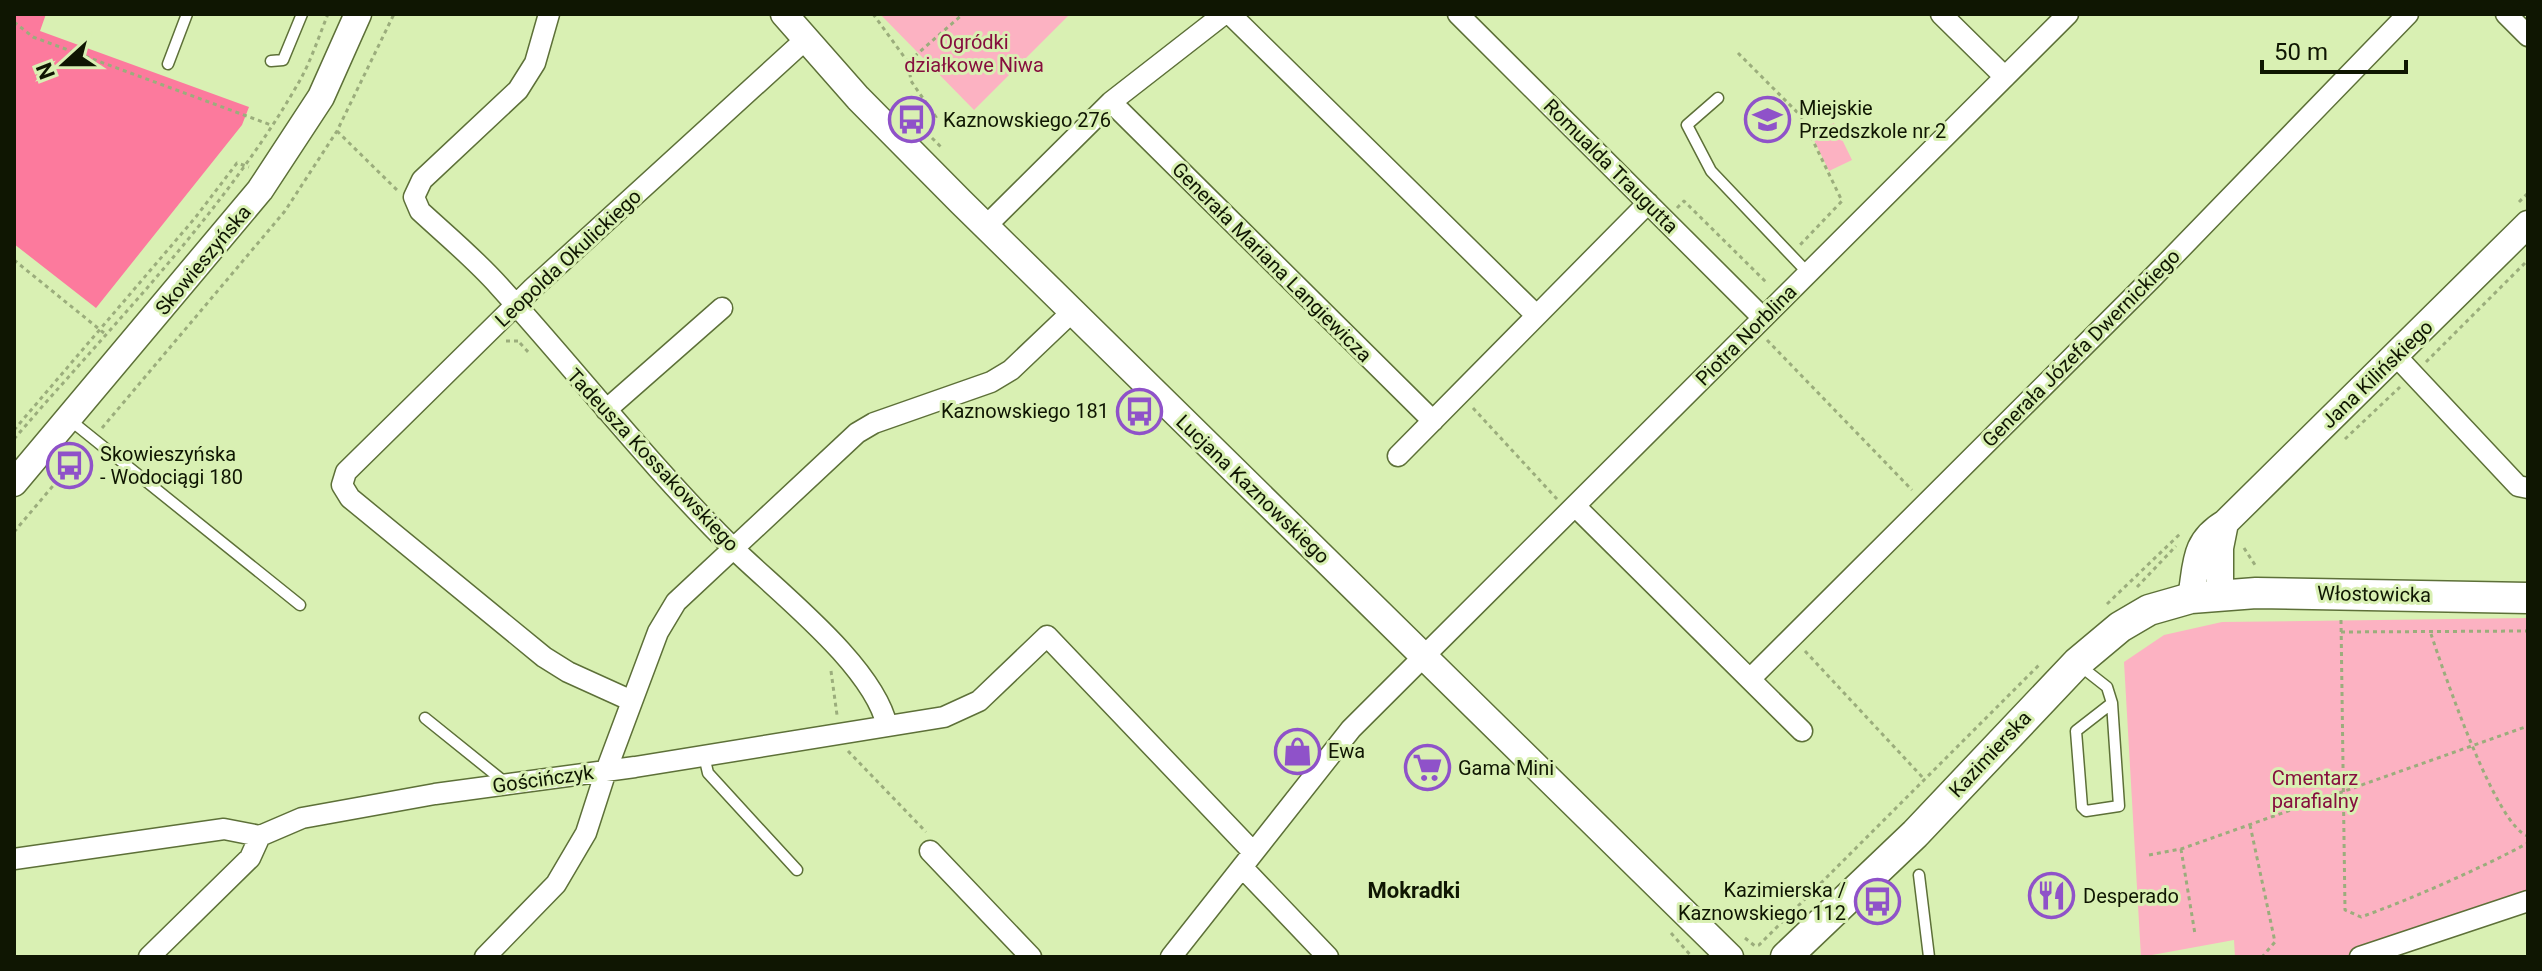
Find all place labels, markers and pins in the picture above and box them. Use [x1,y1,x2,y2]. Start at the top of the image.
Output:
school or university icon: Miejskie Przedszkole nr 2 [1744,95,1792,143]
bus stop icon: Kaznowskiego 276 [888,96,936,144]
place label: Miejskie Przedszkole nr 2 [1799,96,1946,143]
place label: Kaznowskiego 276 [943,108,1111,132]
bus stop icon: Kaznowskiego 181 [1116,387,1164,435]
place label: Kaznowskiego 181 [941,399,1109,423]
bus stop icon: Skowieszyńska - Wodociągi 180 [45,441,93,489]
place label: Skowieszyńska - Wodociągi 180 [100,442,243,489]
shop icon: Ewa [1273,727,1321,775]
place label: Ewa [1328,739,1365,763]
supermarket icon: Gama Mini [1403,744,1451,792]
place label: Gama Mini [1458,756,1554,780]
restaurant icon: Desperado [2028,872,2076,920]
place label: Kazimierska / Kaznowskiego 112 [1678,878,1846,925]
bus stop icon: Kazimierska / Kaznowskiego 112 [1853,878,1901,926]
place label: Desperado [2083,884,2179,908]

